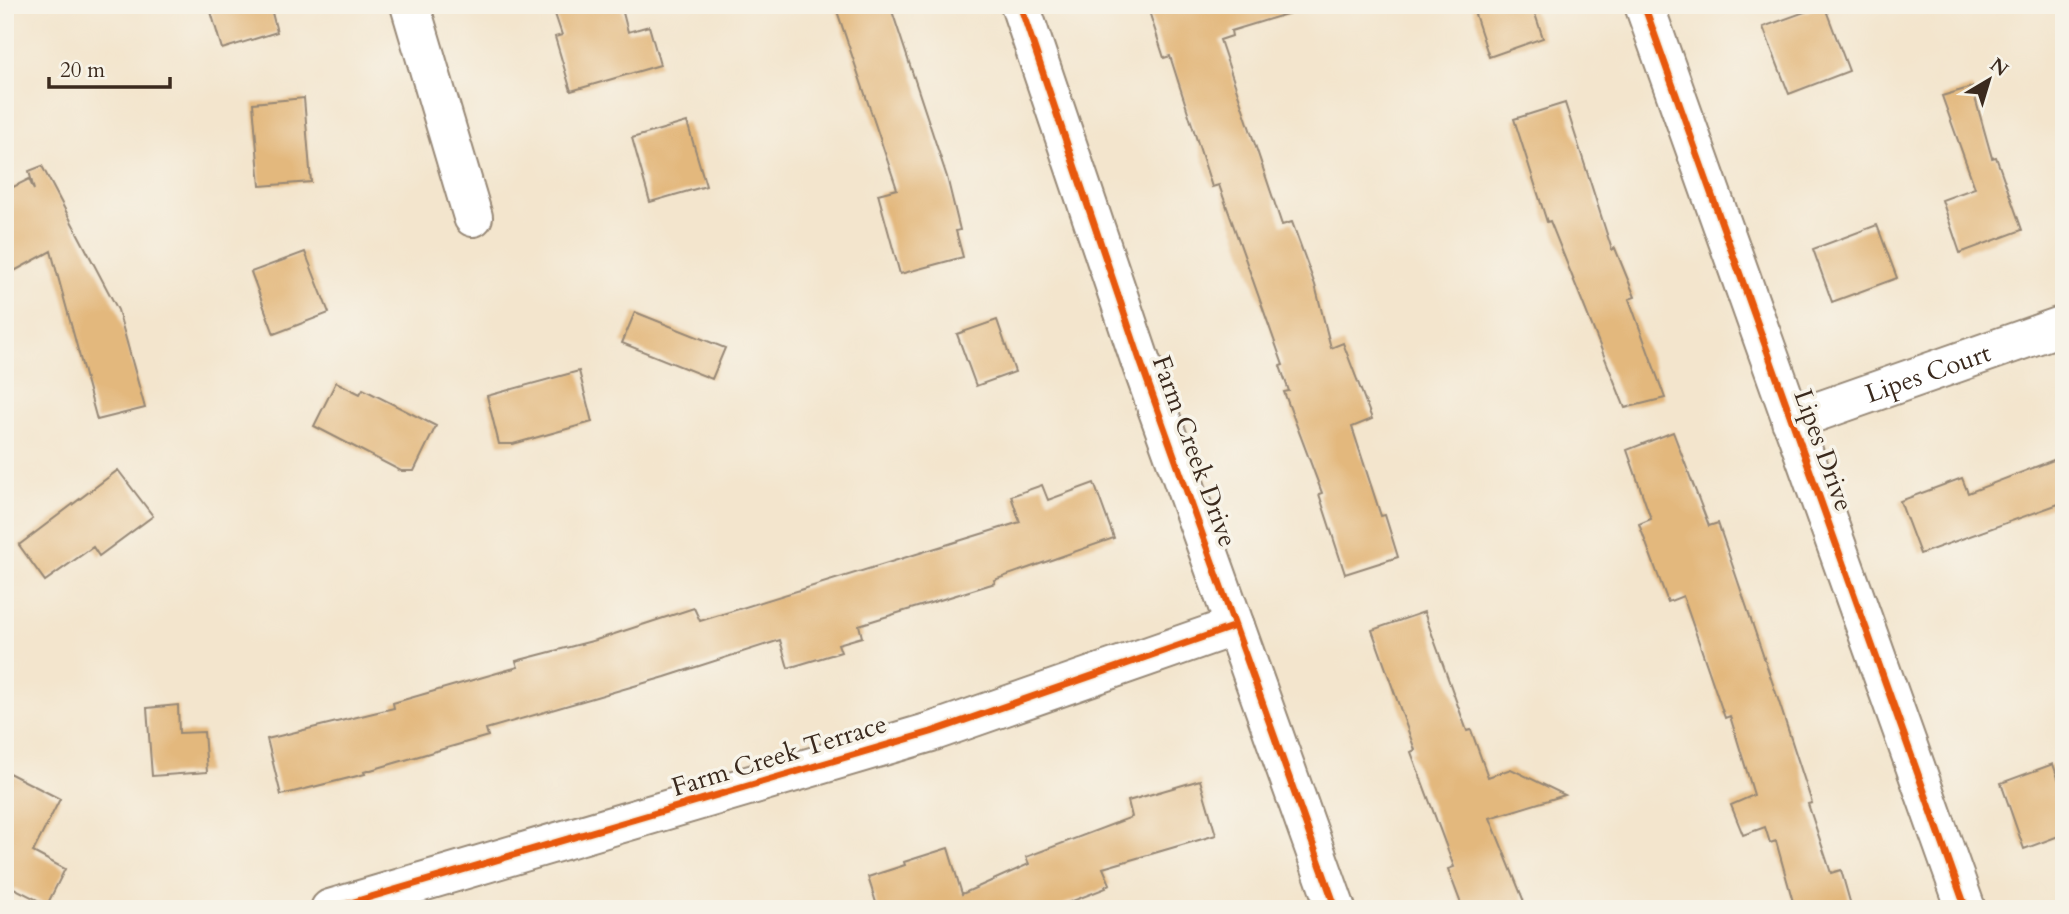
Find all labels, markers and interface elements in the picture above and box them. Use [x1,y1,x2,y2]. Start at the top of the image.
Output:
scale bar [49,46,170,90]
north arrow [1954,46,2024,116]
text: N [1984,52,2014,83]
text: 20 m [60,56,105,85]
street label: Lipes Court [1861,335,1995,411]
street label: Farm Creek Drive [1144,351,1245,552]
street label: Lipes Drive [1785,384,1862,516]
street label: Farm Creek Terrace [667,706,891,805]

